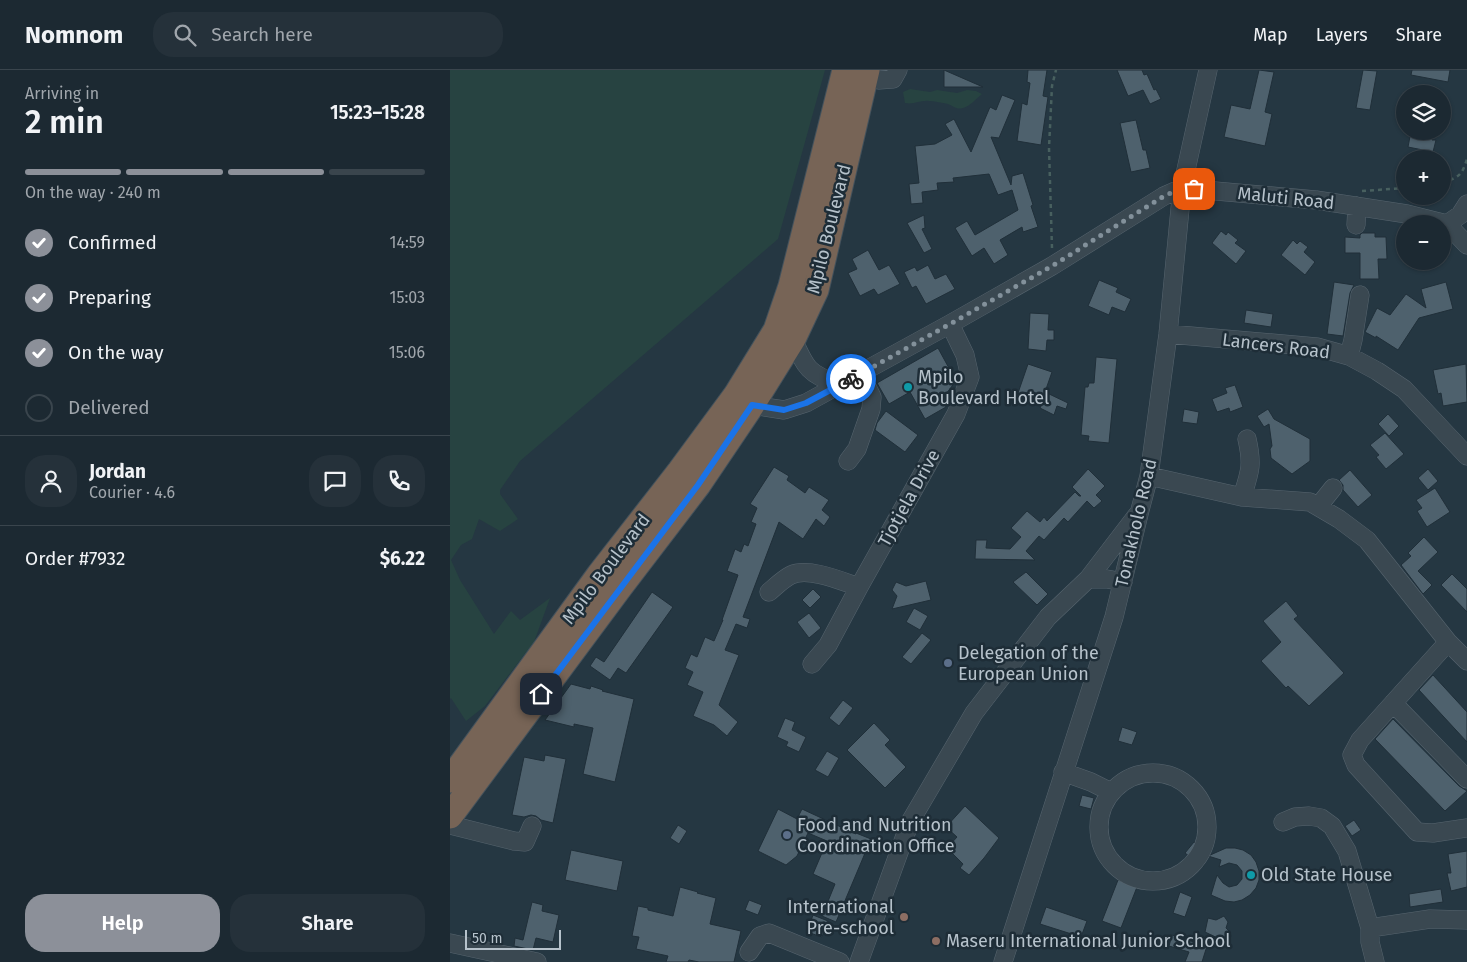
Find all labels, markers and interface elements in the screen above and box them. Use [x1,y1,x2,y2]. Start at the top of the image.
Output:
search box [153,12,503,57]
text: Nomnom [25,21,123,49]
icon: search [171,21,199,49]
text: Search here [211,23,313,46]
text: Map [1253,24,1288,46]
text: Layers [1316,24,1368,46]
text: Share [1396,24,1442,46]
text: Arriving in [25,84,99,103]
map controls [1396,85,1451,270]
button: layers [1396,85,1451,140]
text: 15:23–15:28 [330,101,425,124]
text: 2 min [25,103,104,141]
button: + [1396,150,1451,205]
street label: Mpilo Boulevard [802,162,856,296]
pin [1173,168,1215,210]
icon: bag [1180,175,1208,203]
street label: Maluti Road [1237,182,1335,214]
text: On the way · 240 m [25,183,161,202]
button: − [1396,215,1451,270]
icon: check [25,229,53,257]
text: Confirmed [68,231,157,254]
text: 14:59 [389,233,425,252]
icon: check [25,284,53,312]
text: Preparing [68,286,151,309]
text: 15:03 [389,288,425,307]
street label: Lancers Road [1221,328,1331,364]
icon: check [25,339,53,367]
text: On the way [68,341,164,364]
text: 15:06 [389,343,425,362]
courier [826,354,876,404]
icon: bike [837,365,865,393]
place label: Mpilo Boulevard Hotel [918,366,1049,409]
marker: Mpilo Boulevard Hotel [902,381,914,393]
text: Delivered [68,396,150,419]
street label: Tjotjela Drive [873,446,945,550]
button: person [25,455,77,507]
button: chat [309,455,361,507]
button: phone [373,455,425,507]
street label: Tonakholo Road [1111,456,1161,590]
text: Jordan [89,460,146,483]
text: Courier · 4.6 [89,483,175,502]
street label: Mpilo Boulevard [557,509,655,629]
text: Order #7932 [25,547,125,570]
text: $6.22 [380,547,425,570]
place label: Delegation of the European Union [958,642,1099,685]
marker: Delegation of the European Union [942,657,954,669]
pin [520,673,562,715]
icon: home [527,680,555,708]
place label: Food and Nutrition Coordination Office [797,814,955,857]
marker: Food and Nutrition Coordination Office [781,829,793,841]
place label: Old State House [1261,864,1392,886]
marker: Old State House [1245,869,1257,881]
button: Help [25,894,220,952]
button: Share [230,894,425,952]
place label: International Pre-school [787,896,894,939]
marker: International Pre-school [898,911,910,923]
scale bar [465,927,561,950]
text: 50 m [472,930,503,947]
place label: Maseru International Junior School [946,930,1231,952]
marker: Maseru International Junior School [930,935,942,947]

